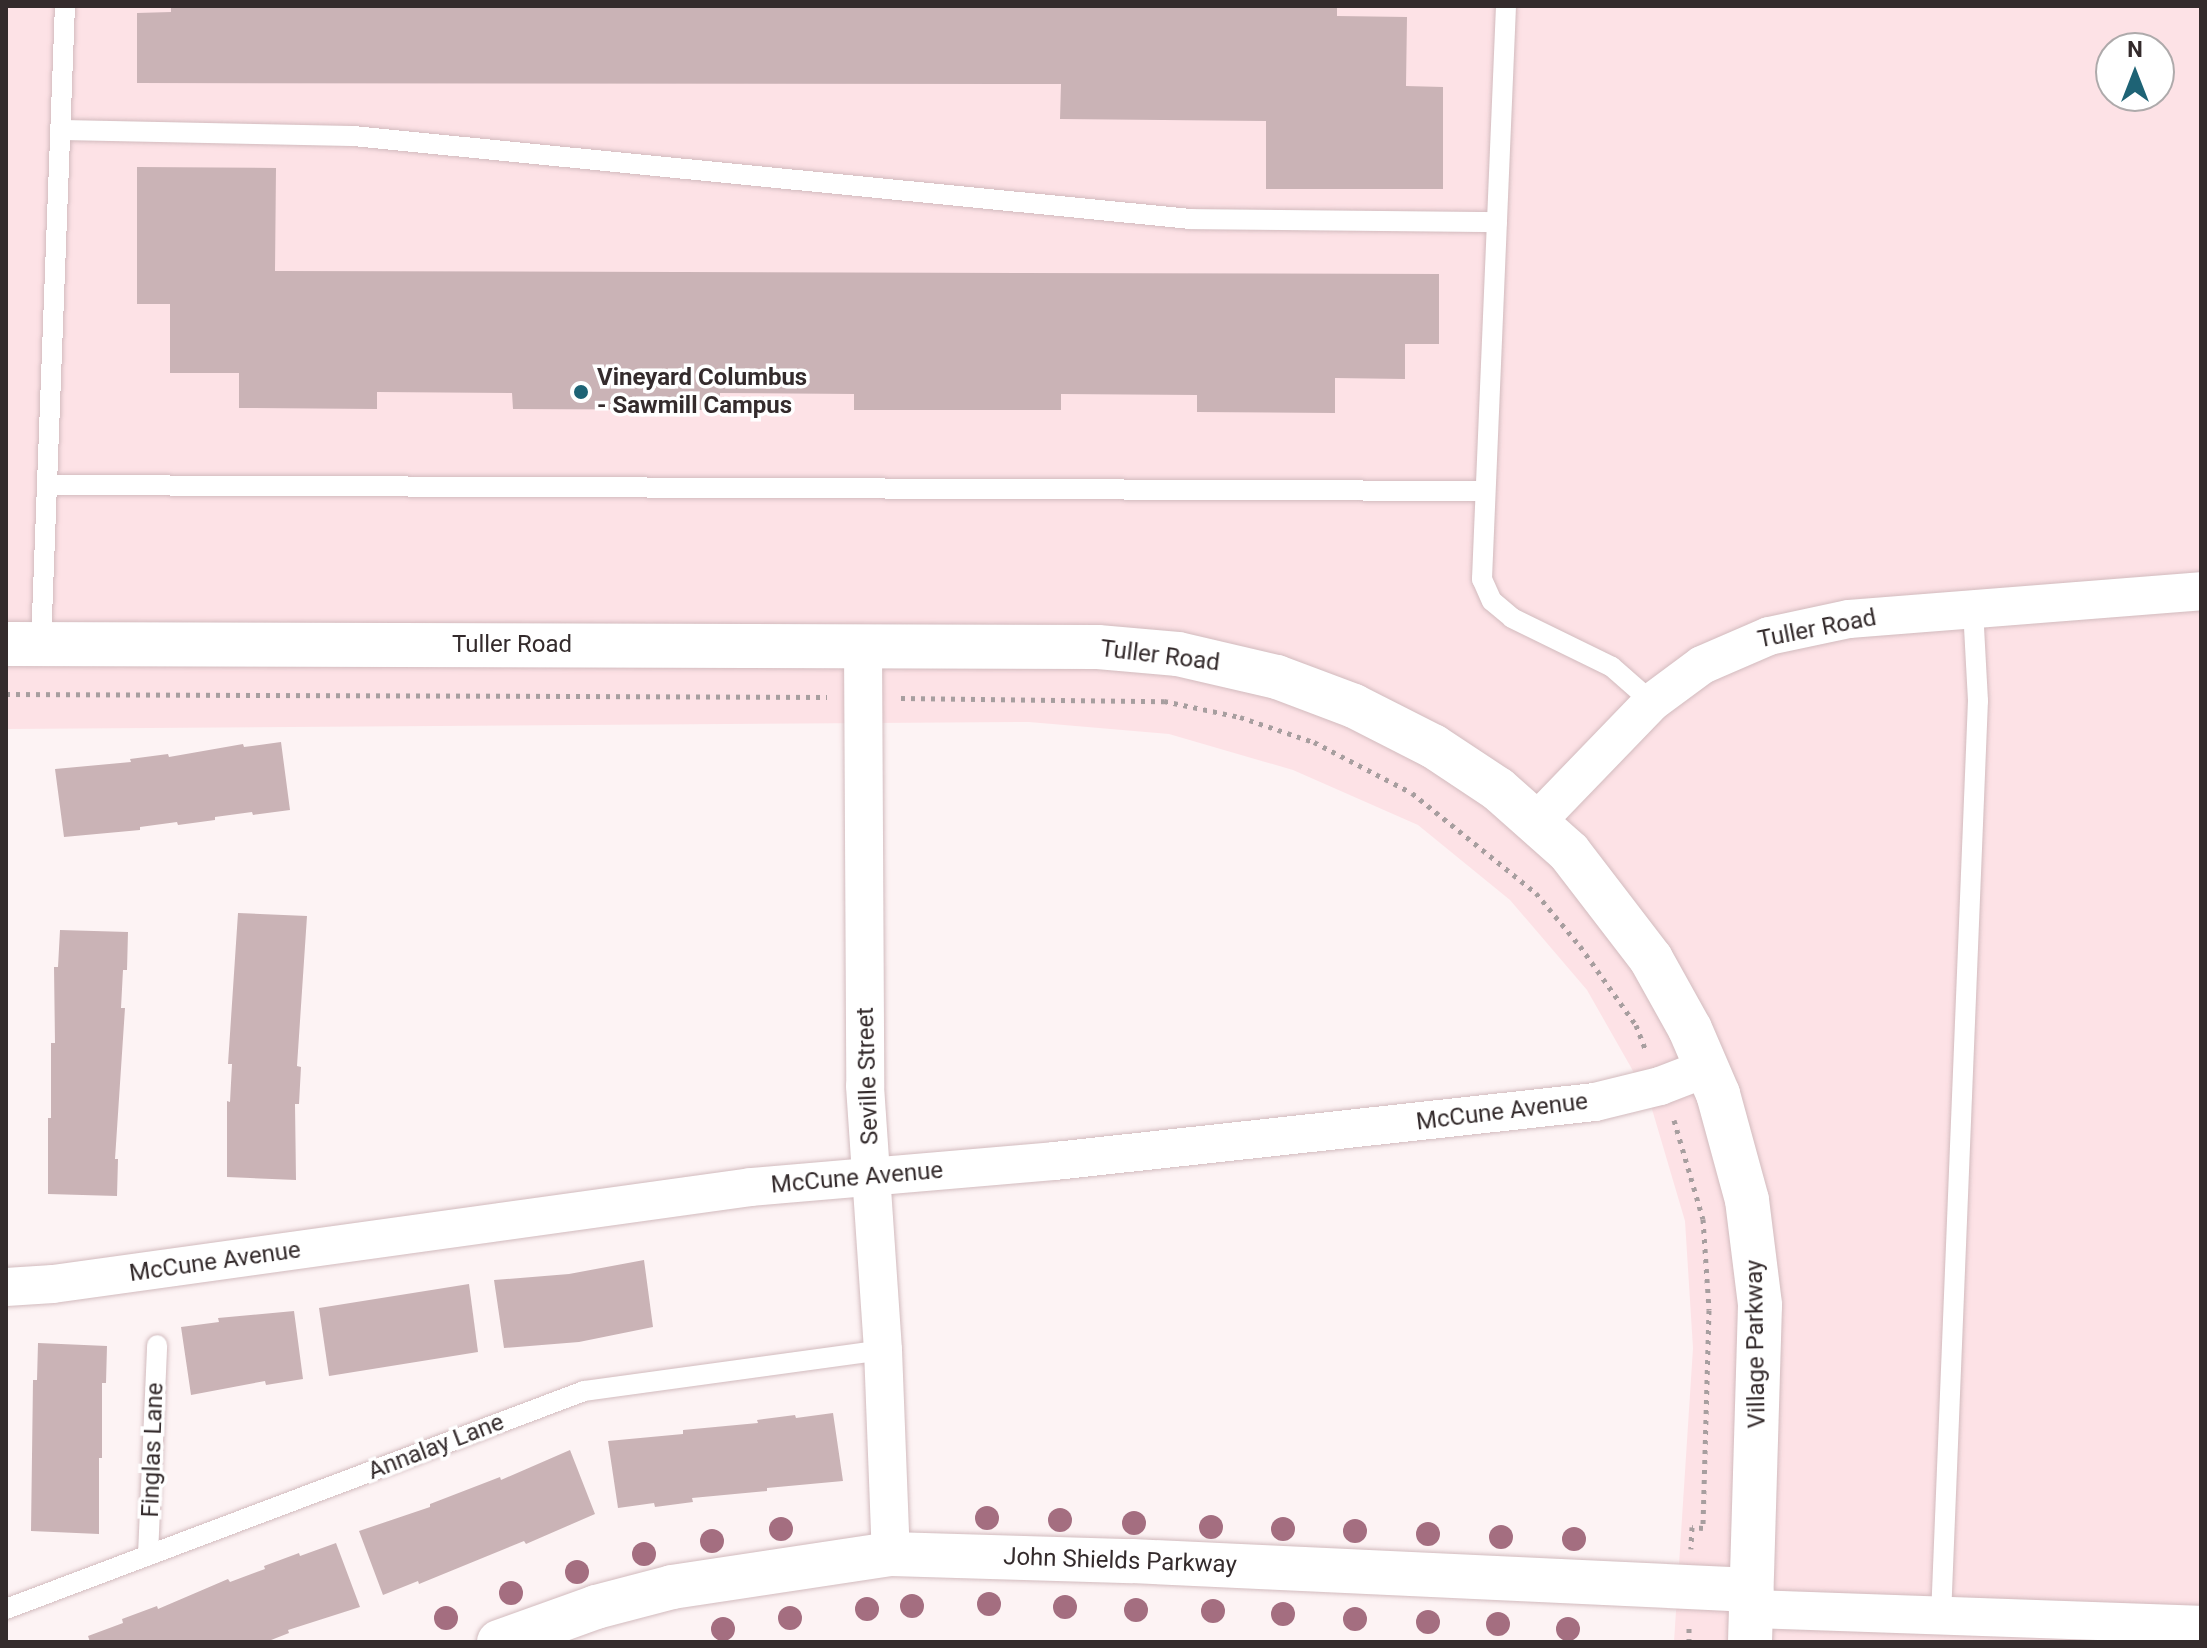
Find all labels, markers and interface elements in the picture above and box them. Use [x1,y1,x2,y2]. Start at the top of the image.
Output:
north arrow [2095,32,2175,112]
text: N [2127,37,2143,62]
place label: Vineyard Columbus - Sawmill Campus [597,364,807,420]
marker: Vineyard Columbus - Sawmill Campus [572,383,590,401]
street label: Tuller Road [1755,603,1879,655]
street label: Tuller Road [452,631,572,659]
street label: Tuller Road [1099,634,1221,678]
street label: Seville Street [851,1007,885,1145]
street label: McCune Avenue [1414,1087,1590,1137]
street label: McCune Avenue [770,1156,944,1200]
street label: McCune Avenue [127,1236,303,1288]
street label: Village Parkway [1740,1259,1772,1429]
street label: Finglas Lane [136,1382,170,1518]
street label: Annalay Lane [364,1408,508,1486]
street label: John Shields Parkway [1003,1543,1237,1579]

